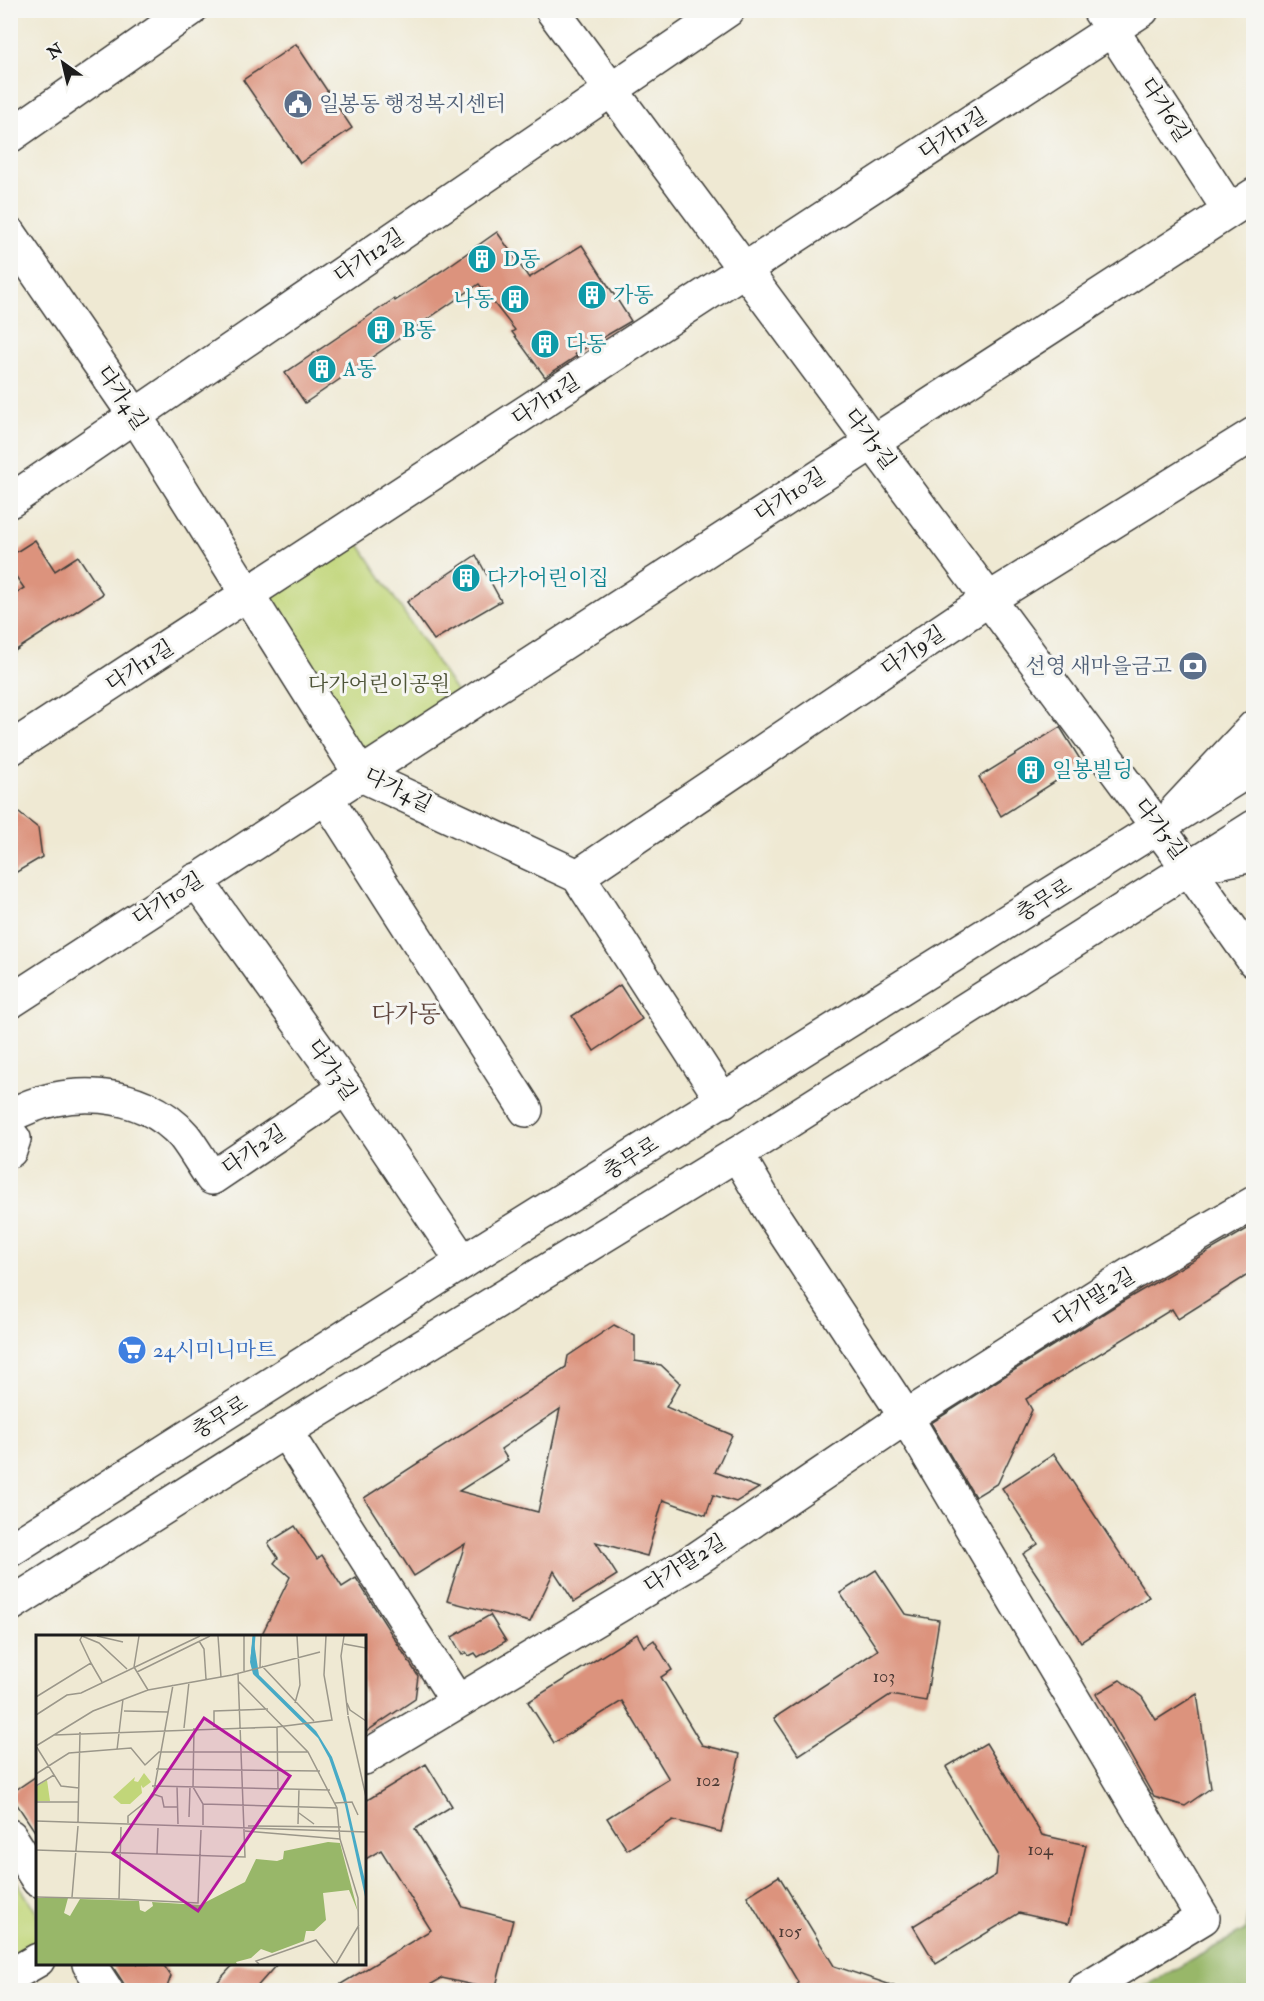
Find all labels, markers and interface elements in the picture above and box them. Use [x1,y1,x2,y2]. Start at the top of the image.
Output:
north arrow [33,33,93,93]
text: N [43,39,67,64]
street label: 다가6길 [1134,73,1196,147]
public building icon: 일봉동 행정복지센터 [282,88,314,120]
place label: 일봉동 행정복지센터 [319,91,506,118]
street label: 다가11길 [914,102,992,166]
street label: 다가12길 [329,223,409,289]
building icon: D동 [466,243,498,275]
place label: D동 [503,246,540,273]
building icon: 가동 [576,279,608,311]
place label: 가동 [613,282,654,309]
building icon: 나동 [499,283,531,315]
place label: 나동 [453,286,494,313]
building icon: B동 [365,314,397,346]
place label: B동 [402,317,436,344]
building icon: 다동 [529,328,561,360]
place label: 다동 [566,331,607,358]
building icon: A동 [306,353,338,385]
place label: A동 [342,356,377,383]
street label: 다가4길 [91,361,153,435]
street label: 다가11길 [507,368,585,432]
street label: 다가5길 [838,403,902,475]
street label: 다가10길 [750,462,830,528]
building icon: 다가어린이집 [450,562,482,594]
place label: 다가어린이집 [487,565,609,592]
street label: 다가9길 [876,620,950,682]
street label: 다가11길 [101,634,179,698]
bank icon: 선영 새마을금고 [1177,650,1209,682]
place label: 선영 새마을금고 [1026,653,1172,680]
park label: 다가어린이공원 [308,671,450,698]
building icon: 일봉빌딩 [1015,754,1047,786]
place label: 일봉빌딩 [1052,757,1133,784]
street label: 다가4길 [360,762,436,818]
street label: 다가5길 [1128,793,1192,865]
street label: 다가10길 [128,866,208,932]
street label: 충무로 [1011,872,1077,928]
district label: 다가동 [371,999,441,1030]
street label: 다가3길 [301,1034,363,1106]
street label: 다가2길 [217,1119,291,1181]
street label: 충무로 [598,1130,664,1186]
street label: 다가말2길 [1048,1262,1140,1334]
supermarket icon: 24시미니마트 [116,1334,148,1366]
place label: 24시미니마트 [153,1337,276,1364]
street label: 충무로 [187,1389,253,1445]
street label: 다가말2길 [639,1528,731,1600]
inset map [36,1635,366,1965]
house number: 103 [873,1665,895,1688]
house number: 102 [696,1769,720,1792]
house number: 104 [1027,1838,1054,1861]
house number: 105 [778,1920,802,1943]

